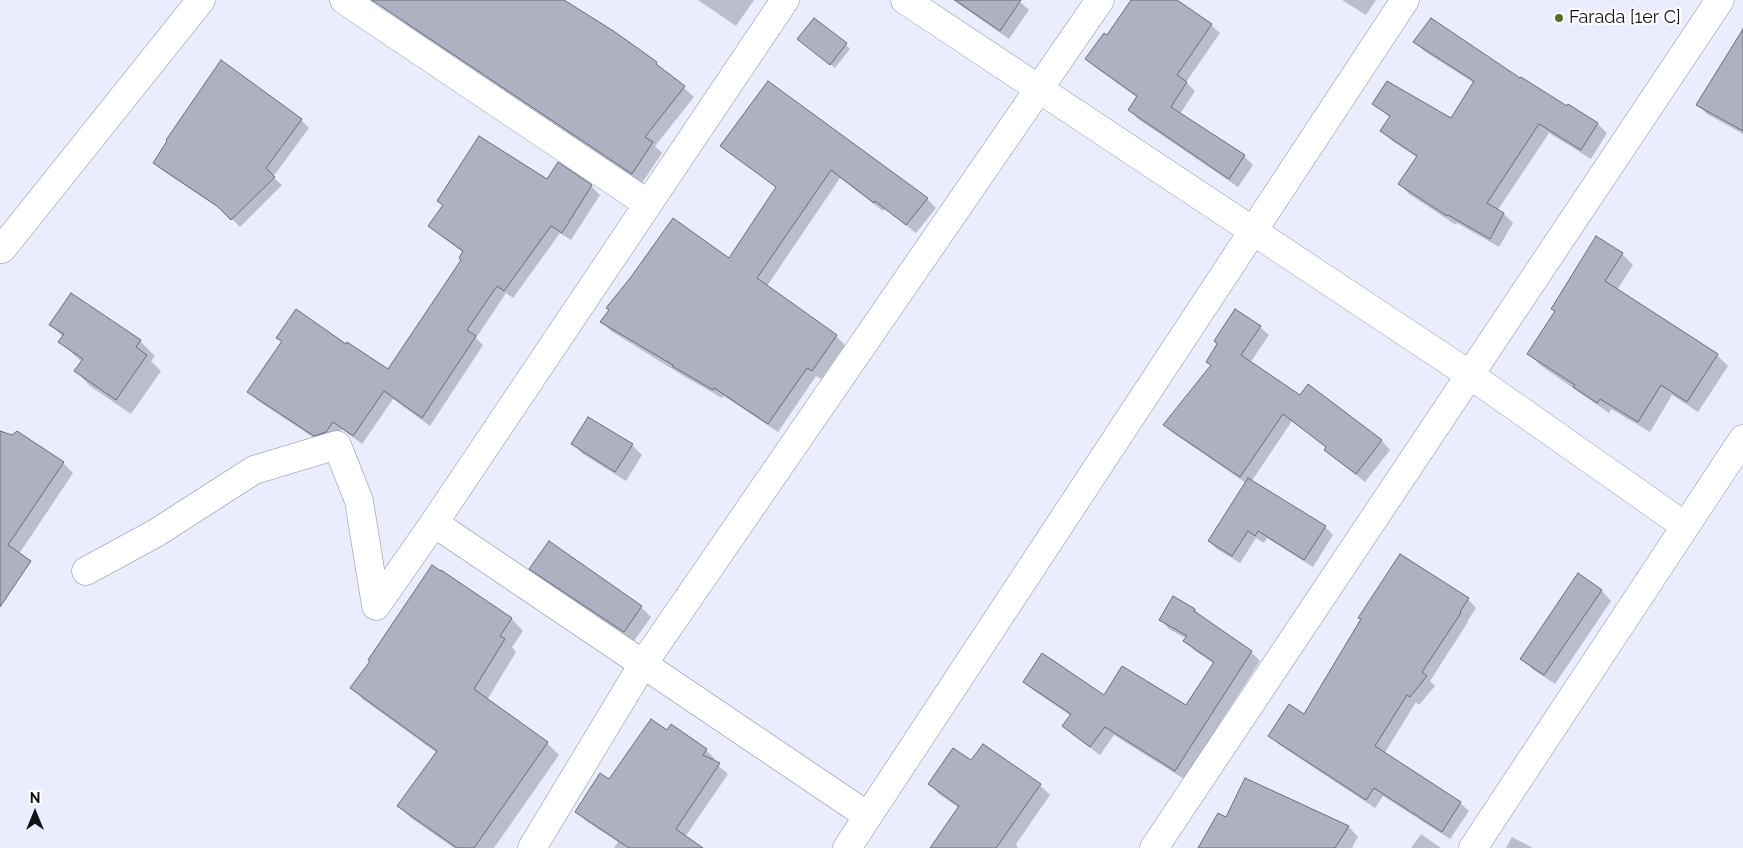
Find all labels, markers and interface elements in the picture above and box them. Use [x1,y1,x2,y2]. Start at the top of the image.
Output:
place label: Farada [1er C] [1569,7,1681,29]
marker: Farada [1er C] [1553,12,1565,24]
north arrow [10,788,60,838]
text: N [30,790,40,806]

